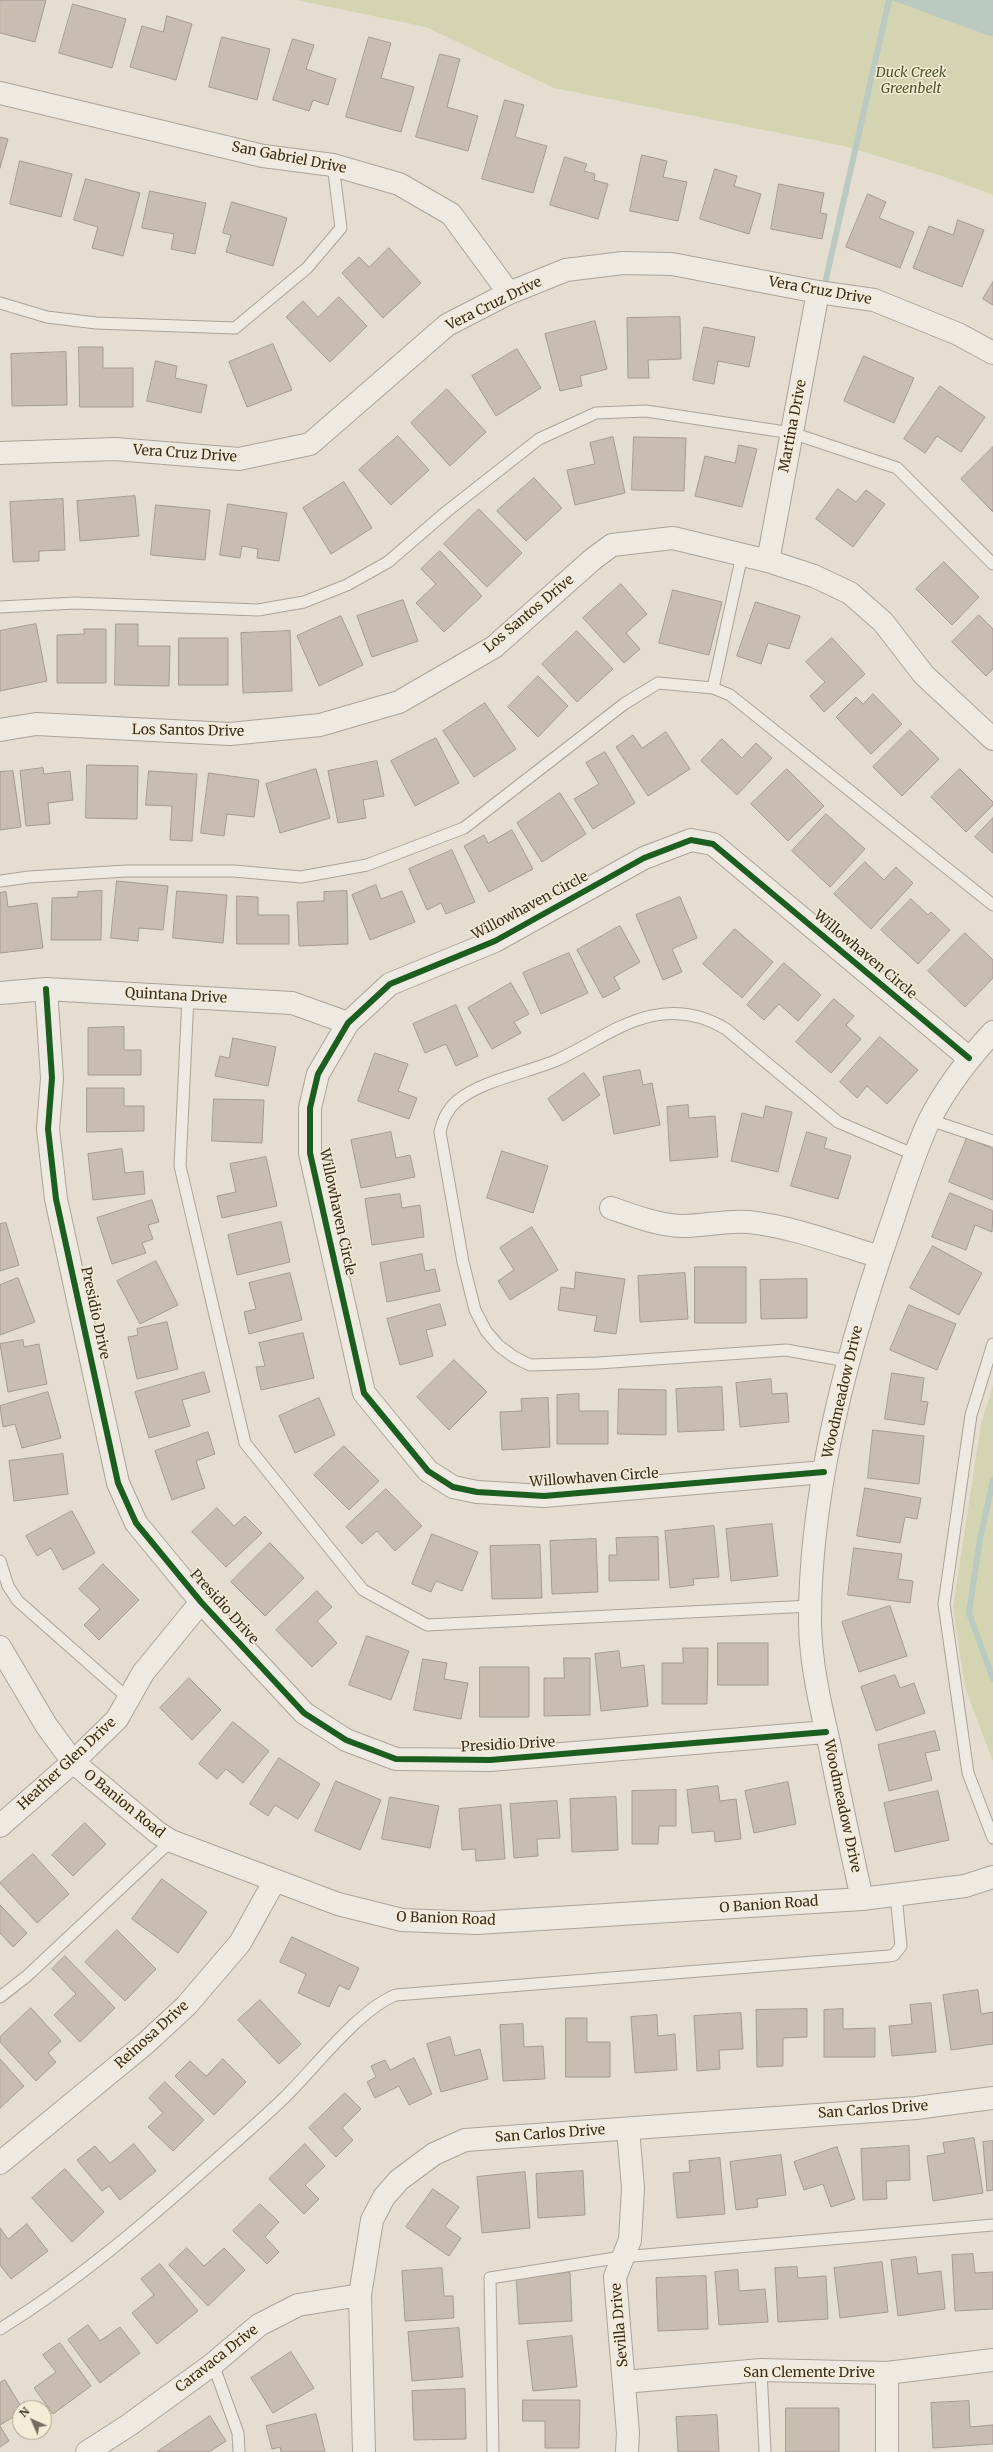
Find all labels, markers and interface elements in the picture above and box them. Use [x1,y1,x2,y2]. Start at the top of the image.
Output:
park label: Duck Creek Greenbelt [876,65,946,98]
street label: San Gabriel Drive [230,139,348,177]
street label: Vera Cruz Drive [444,274,544,334]
street label: Vera Cruz Drive [767,274,873,308]
street label: Martina Drive [776,378,810,474]
street label: Vera Cruz Drive [132,442,238,466]
street label: Los Santos Drive [481,572,577,656]
street label: Los Santos Drive [132,722,244,740]
street label: Willowhaven Circle [469,868,591,944]
street label: Willowhaven Circle [810,907,920,1003]
street label: Quintana Drive [125,985,227,1007]
street label: Willowhaven Circle [315,1147,359,1277]
street label: Presidio Drive [77,1265,113,1361]
street label: Woodmeadow Drive [820,1324,866,1460]
street label: Willowhaven Circle [529,1465,659,1491]
street label: Presidio Drive [186,1566,262,1648]
street label: Heather Glen Drive [15,1714,119,1814]
street label: Presidio Drive [460,1734,556,1756]
street label: Woodmeadow Drive [820,1738,864,1874]
street label: O Banion Road [80,1766,168,1842]
street label: O Banion Road [719,1893,819,1917]
street label: O Banion Road [396,1909,496,1929]
street label: Reinosa Drive [112,1998,192,2072]
street label: San Carlos Drive [817,2098,929,2122]
street label: San Carlos Drive [494,2122,606,2146]
street label: Sevilla Drive [608,2282,632,2368]
street label: Caravaca Drive [172,2322,262,2396]
street label: San Clemente Drive [743,2365,875,2381]
north arrow [12,2400,52,2440]
text: N [16,2404,32,2420]

